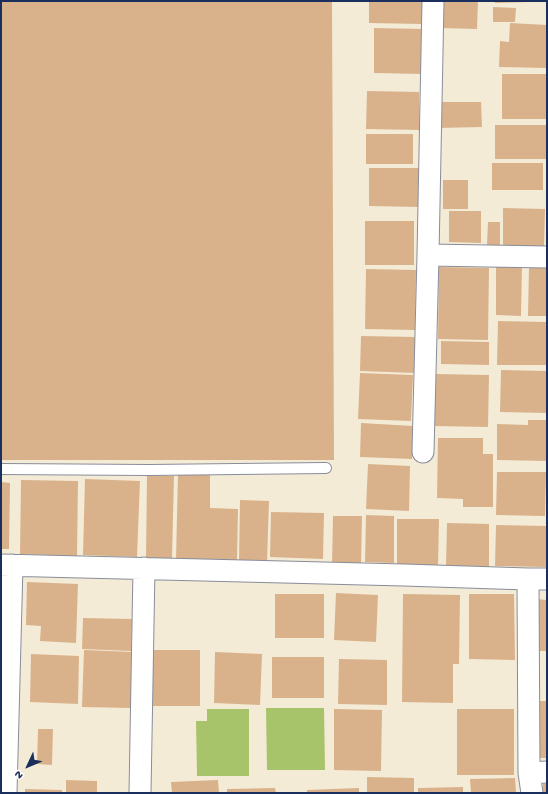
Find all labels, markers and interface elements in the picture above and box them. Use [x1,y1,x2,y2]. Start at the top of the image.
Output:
north arrow [8,746,48,786]
text: N [13,768,26,781]

